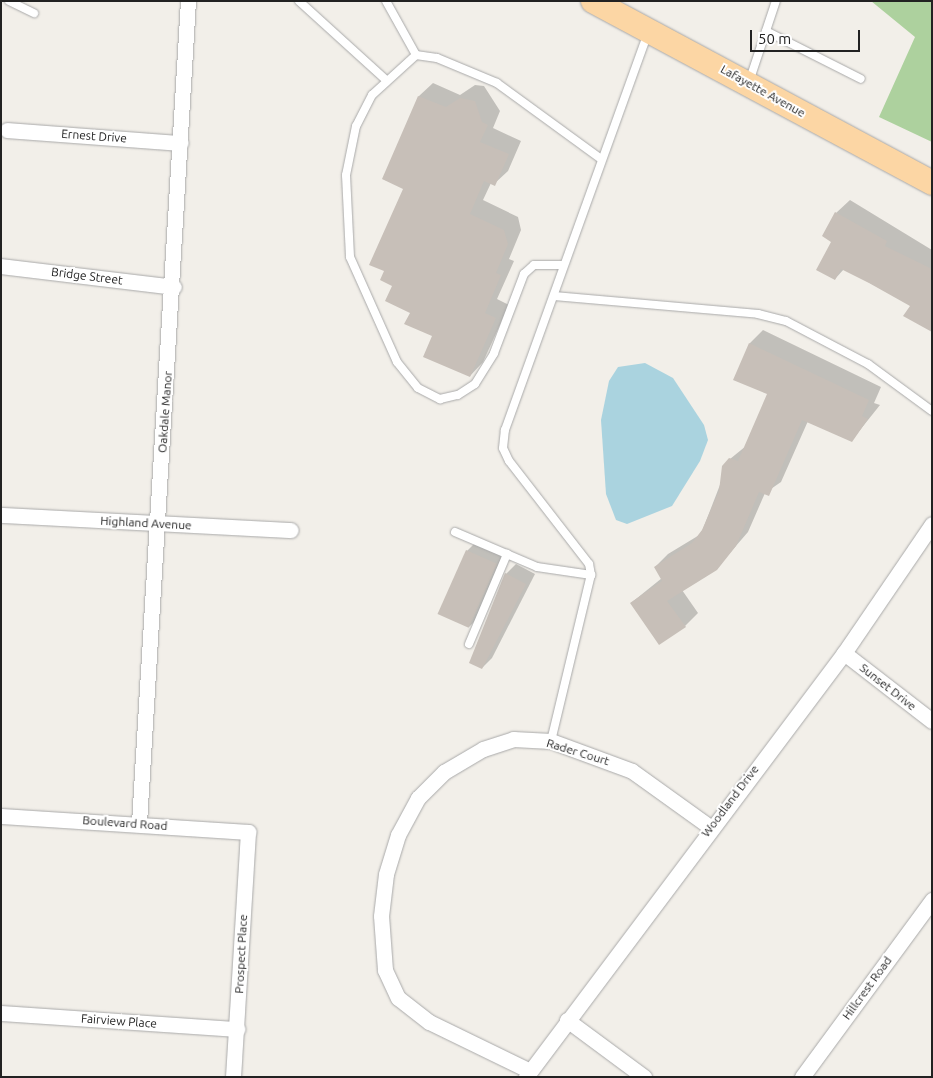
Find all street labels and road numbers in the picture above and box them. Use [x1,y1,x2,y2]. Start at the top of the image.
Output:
street label: Lafayette Avenue [718,62,808,120]
street label: Ernest Drive [61,127,127,145]
street label: Bridge Street [50,264,124,288]
street label: Oakdale Manor [155,371,175,453]
street label: Highland Avenue [100,513,192,533]
street label: Sunset Drive [857,660,919,714]
street label: Rader Court [545,736,611,768]
street label: Woodland Drive [698,762,762,840]
street label: Boulevard Road [82,813,168,833]
street label: Prospect Place [232,914,250,994]
street label: Hillcrest Road [839,954,895,1022]
street label: Fairview Place [81,1011,157,1031]

